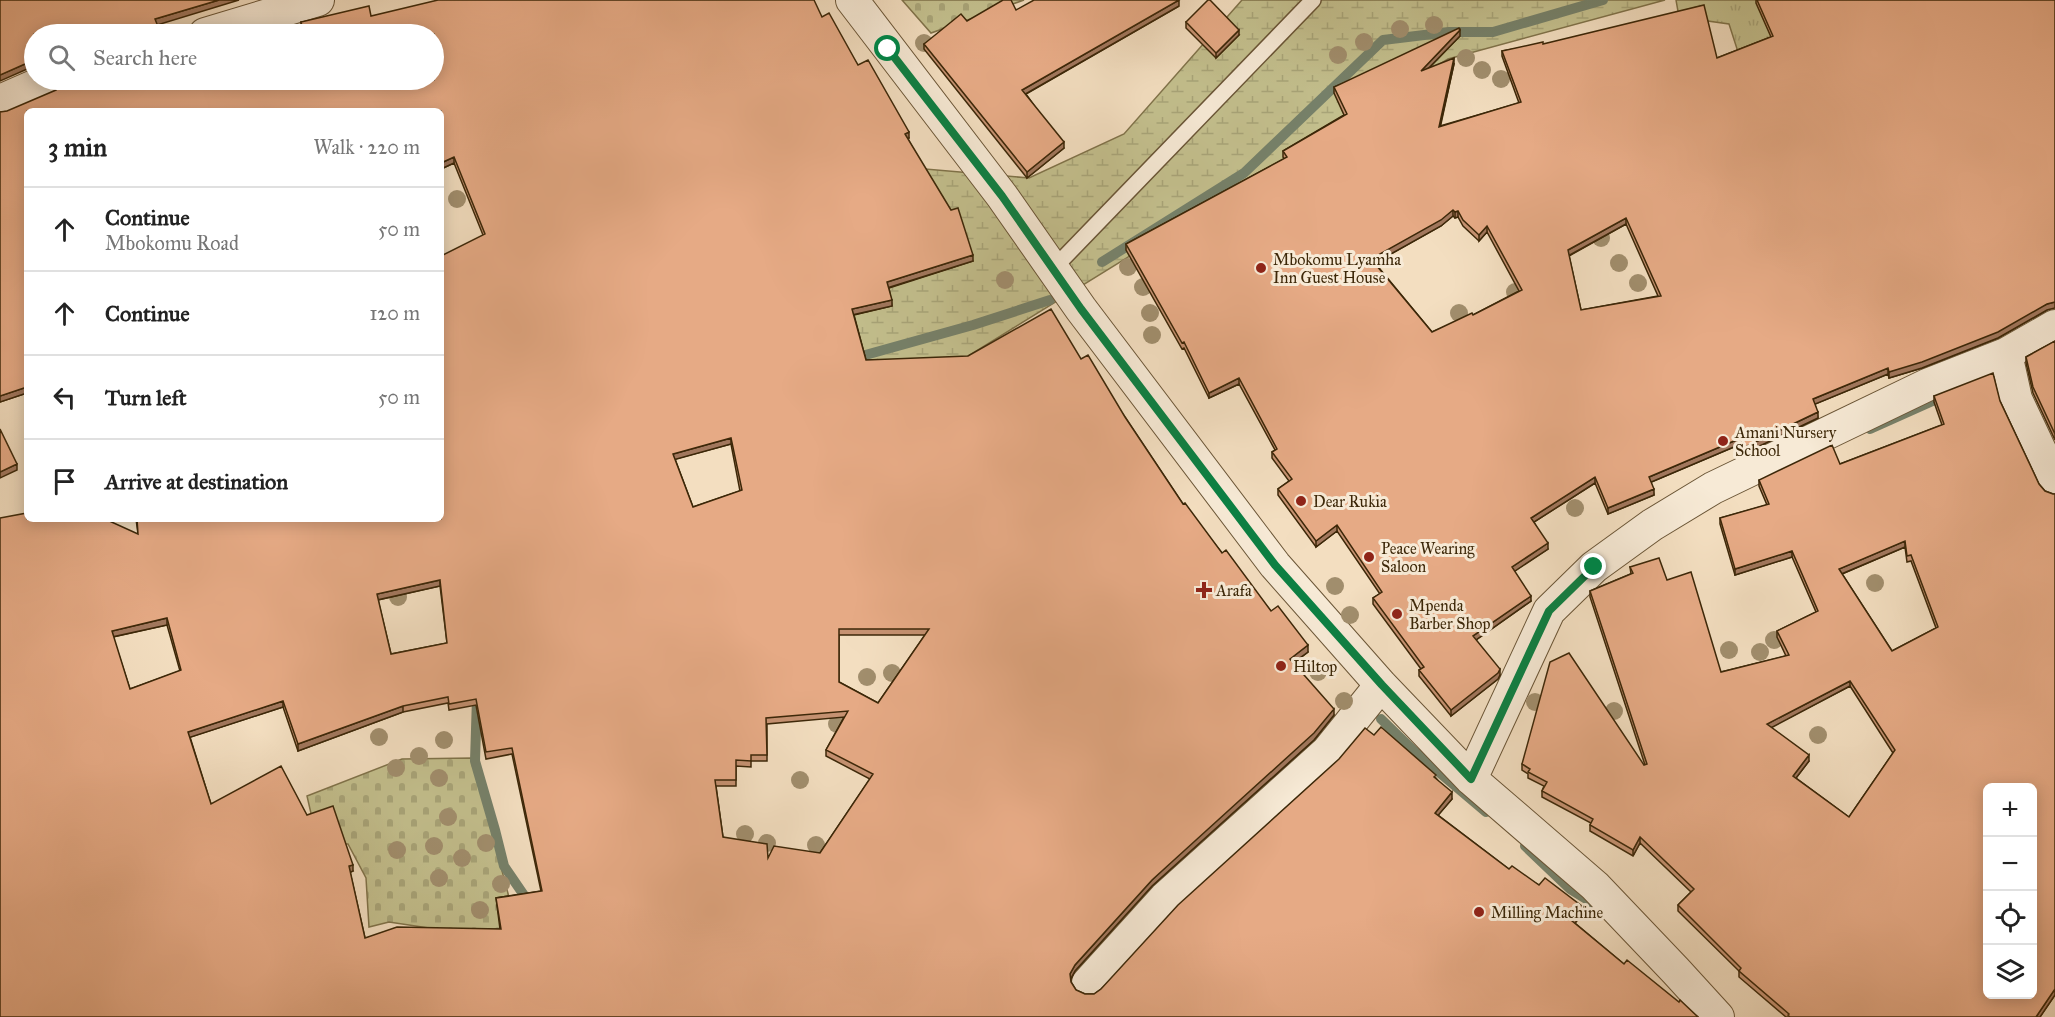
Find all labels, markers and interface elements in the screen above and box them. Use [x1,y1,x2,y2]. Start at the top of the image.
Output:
search box [24,24,444,90]
route start [874,35,900,61]
icon: search [45,41,78,74]
text: Search here [93,44,197,71]
text: 3 min [48,131,107,163]
text: Walk · 220 m [313,135,420,159]
text: Continue [105,204,190,231]
icon: ahead [48,213,81,246]
text: 50 m [378,217,420,241]
text: Mbokomu Road [105,231,239,255]
place label: Mbokomu Lyamha Inn Guest House [1273,250,1401,287]
marker: Mbokomu Lyamha Inn Guest House [1254,261,1268,275]
icon: ahead [48,297,81,330]
text: Continue [105,300,190,327]
text: 120 m [369,301,420,325]
icon: left [48,381,81,414]
text: Turn left [105,384,187,411]
text: 50 m [378,385,420,409]
place label: Amani Nursery School [1734,423,1837,460]
marker: Amani Nursery School [1716,434,1730,448]
icon: arrive [48,465,81,498]
text: Arrive at destination [105,468,288,495]
place label: Dear Rukia [1313,492,1387,511]
marker: Dear Rukia [1294,494,1308,508]
place label: Peace Wearing Saloon [1381,539,1475,576]
marker: Peace Wearing Saloon [1362,550,1376,564]
route end [1580,553,1606,579]
place label: Arafa [1215,581,1252,600]
marker: Arafa [1197,583,1211,597]
place label: Mpenda Barber Shop [1409,596,1490,633]
marker: Mpenda Barber Shop [1390,607,1404,621]
place label: Hiltop [1293,657,1337,676]
marker: Hiltop [1274,659,1288,673]
map controls [1983,783,2037,999]
button: + [1983,783,2037,837]
button: − [1983,837,2037,891]
button: locate [1983,891,2037,945]
place label: Milling Machine [1491,903,1603,923]
marker: Milling Machine [1472,905,1486,919]
button: layers [1983,945,2037,999]

